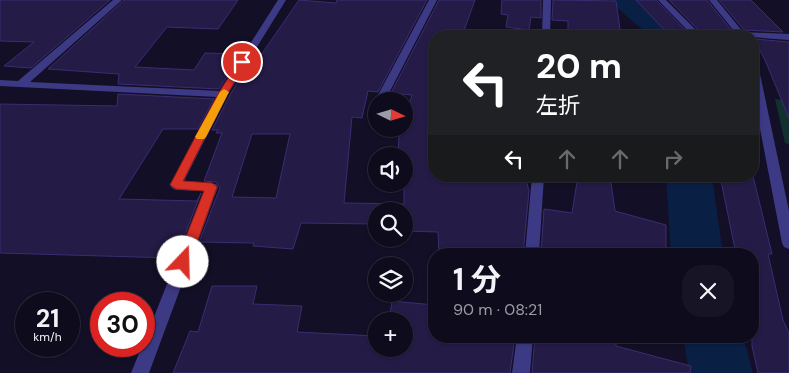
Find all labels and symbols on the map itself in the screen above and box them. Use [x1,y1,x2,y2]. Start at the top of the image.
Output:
pin [221,41,263,83]
north arrow [368,92,412,138]
position arrow [156,235,208,287]
speed limit sign: 30 [90,292,155,357]

